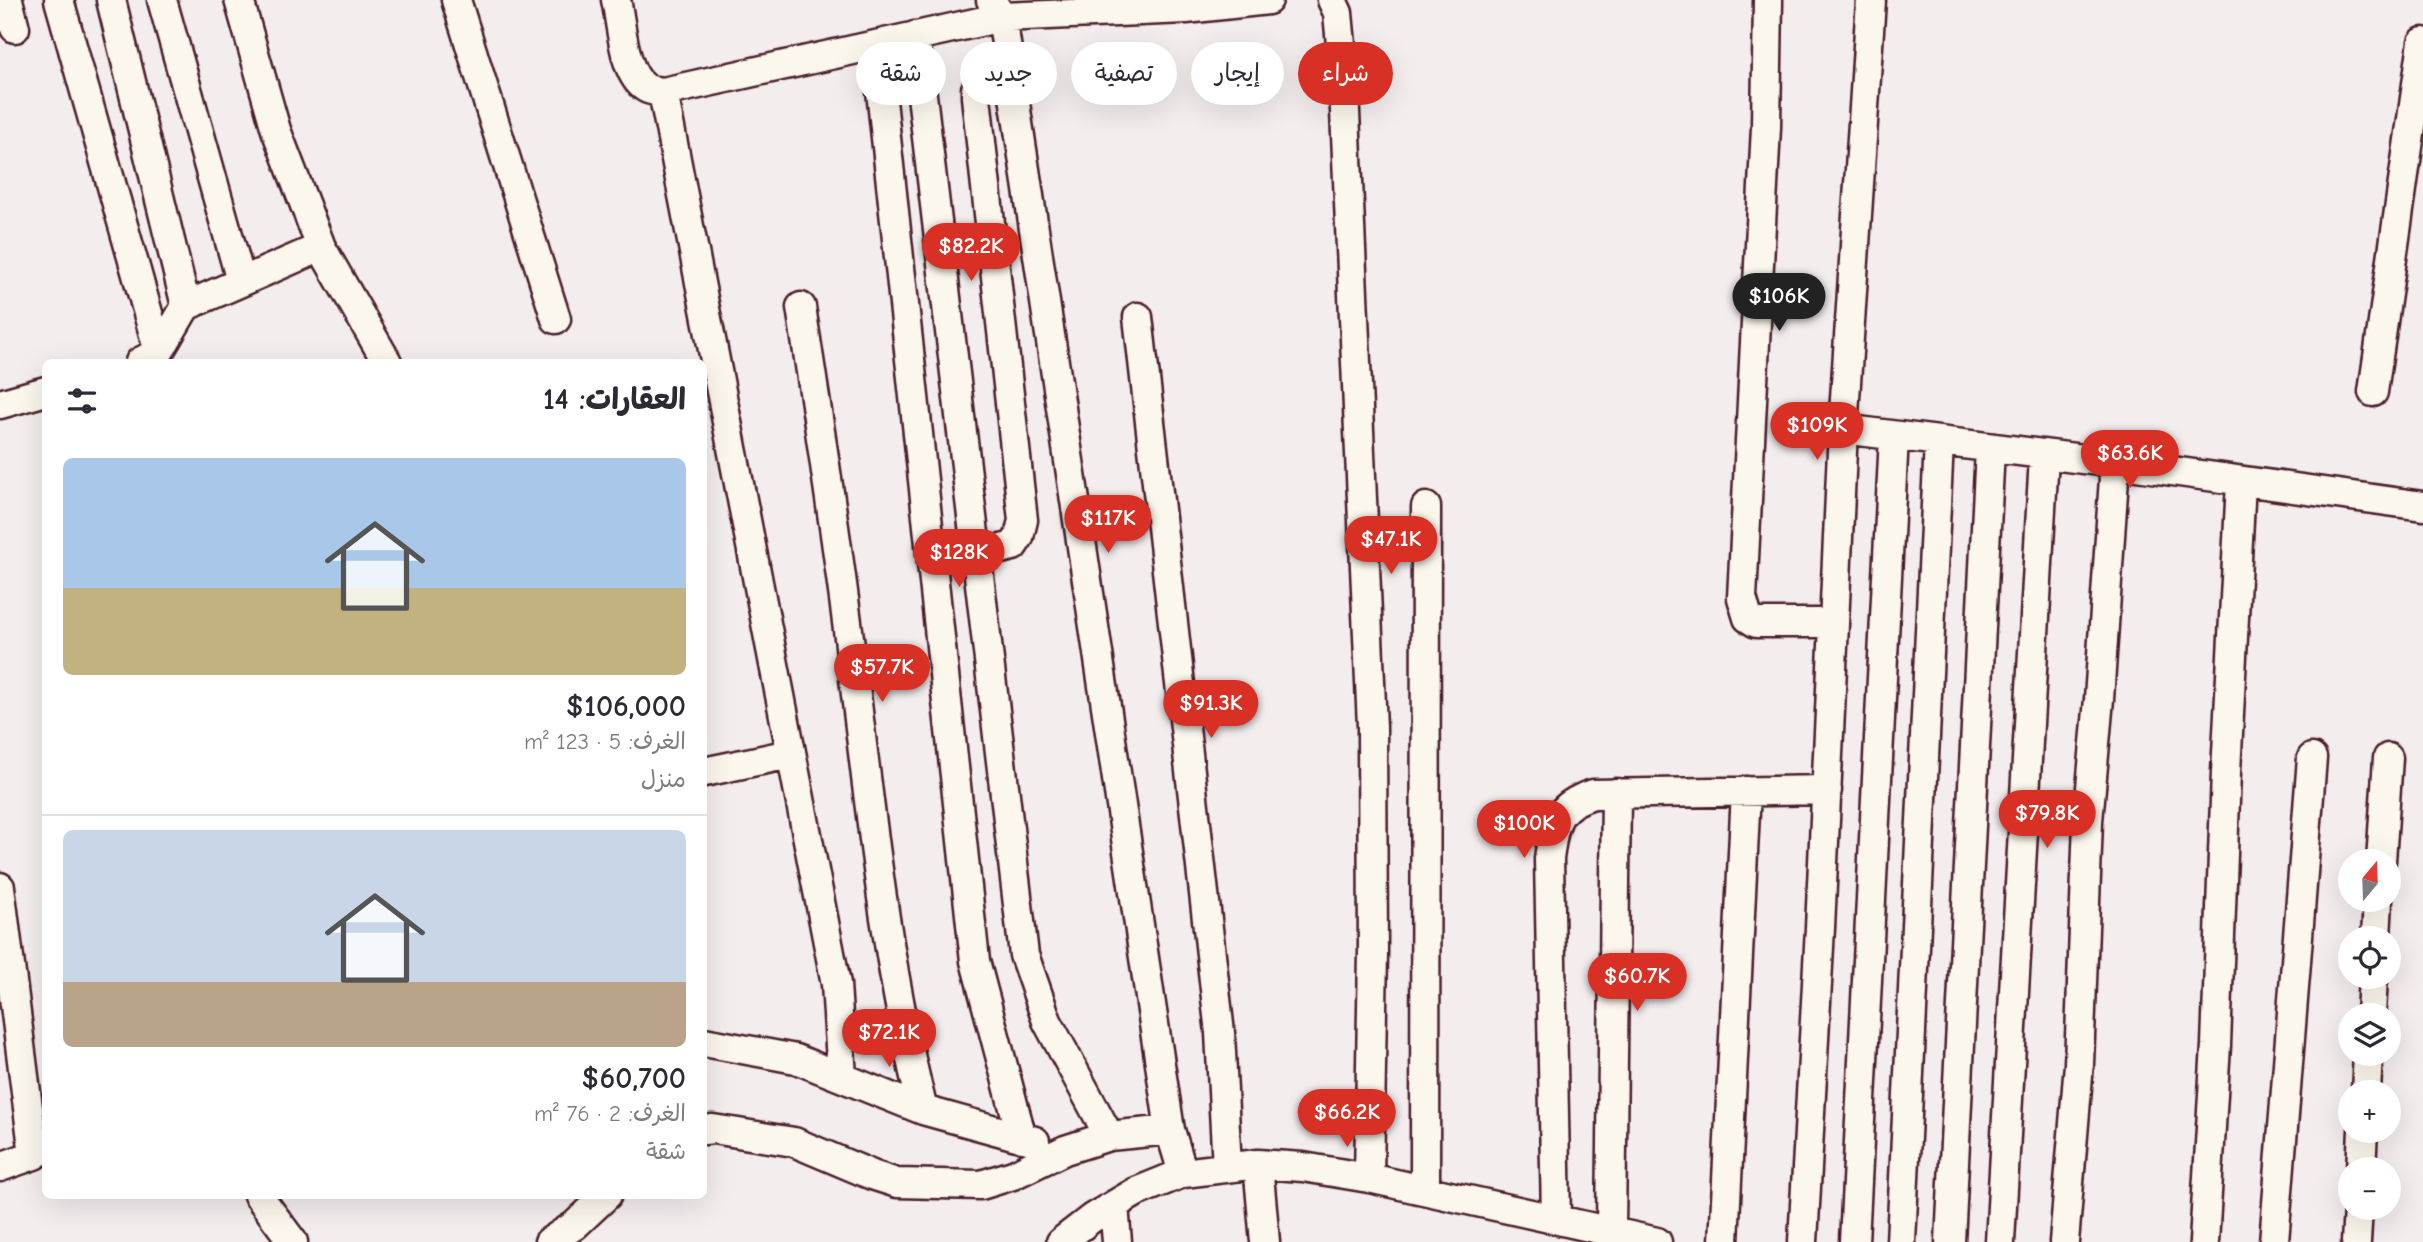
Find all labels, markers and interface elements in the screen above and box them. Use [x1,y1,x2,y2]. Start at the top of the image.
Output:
chip: شقة [856,42,946,105]
chip: جديد [960,42,1057,105]
chip: تصفية [1071,42,1177,105]
chip: إيجار [1191,42,1284,105]
chip: شراء [1298,42,1393,105]
pin: $82.2K [914,224,1028,283]
text: $82.2K [938,232,1004,259]
pin: $106K [1730,274,1828,333]
text: $106K [1748,282,1810,309]
icon: filters [63,382,101,420]
text: العقارات: 14 [543,382,686,417]
pin: $109K [1768,402,1866,462]
text: $109K [1786,411,1848,438]
pin: $63.6K [2073,430,2187,490]
text: $63.6K [2097,439,2163,466]
pin: $117K [1059,496,1157,555]
icon: home [312,503,438,629]
text: $117K [1080,504,1136,531]
pin: $47.1K [1334,516,1448,576]
text: $47.1K [1360,525,1422,552]
pin: $128K [910,530,1008,589]
text: $128K [929,538,989,565]
pin: $57.7K [825,644,939,704]
text: $57.7K [850,653,914,680]
pin: $91.3K [1154,680,1268,740]
text: $106,000 [566,689,686,724]
text: $91.3K [1179,689,1243,716]
text: الغرف: 5 · 123 m² [524,728,686,755]
text: منزل [641,766,686,793]
pin: $79.8K [1990,790,2104,850]
text: $79.8K [2015,799,2079,826]
pin: $100K [1475,800,1573,860]
text: $100K [1493,809,1555,836]
north arrow [2338,849,2401,912]
map controls [2338,849,2401,1220]
icon: home [312,875,438,1001]
button: locate [2338,926,2401,989]
pin: $60.7K [1580,954,1694,1013]
text: $60.7K [1604,962,1670,989]
button: layers [2338,1003,2401,1066]
pin: $72.1K [832,1010,946,1069]
text: $72.1K [858,1018,920,1045]
text: $60,700 [582,1061,686,1096]
button: + [2338,1080,2401,1143]
pin: $66.2K [1290,1090,1404,1149]
text: $66.2K [1314,1098,1380,1125]
text: الغرف: 2 · 76 m² [534,1100,686,1127]
text: شقة [646,1138,686,1165]
button: − [2338,1157,2401,1220]

